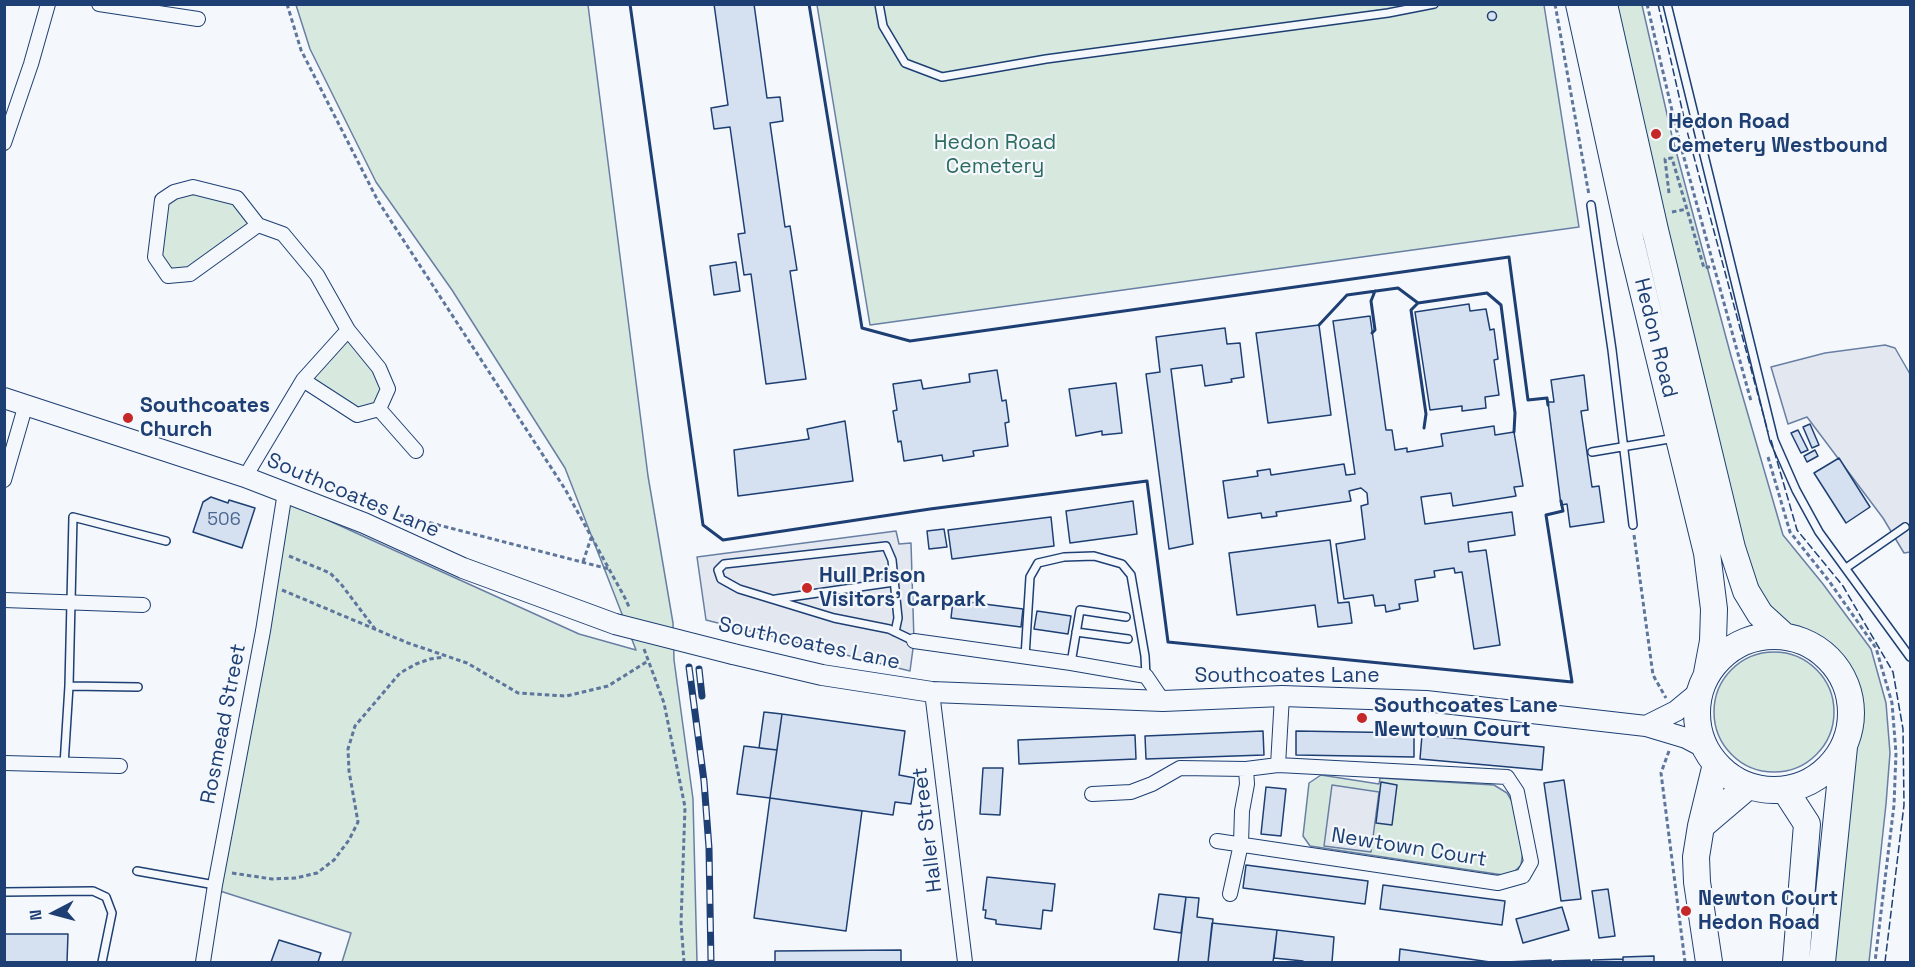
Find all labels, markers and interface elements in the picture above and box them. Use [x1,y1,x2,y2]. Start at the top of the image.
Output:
place label: Hedon Road Cemetery Westbound [1668,109,1888,159]
marker: Hedon Road Cemetery Westbound [1649,127,1663,141]
park label: Hedon Road Cemetery [934,130,1056,180]
street label: Hedon Road [1628,276,1682,400]
place label: Southcoates Church [140,393,270,443]
marker: Southcoates Church [121,411,135,425]
street label: Southcoates Lane [263,448,443,544]
house number: 506 [207,509,241,531]
place label: Hull Prison Visitors' Carpark [819,563,986,613]
marker: Hull Prison Visitors' Carpark [800,581,814,595]
street label: Southcoates Lane [716,612,902,676]
street label: Rosmead Street [196,642,252,806]
street label: Southcoates Lane [1194,663,1380,689]
place label: Southcoates Lane Newtown Court [1374,693,1558,743]
marker: Southcoates Lane Newtown Court [1355,711,1369,725]
street label: Haller Street [908,766,948,894]
street label: Newtown Court [1329,823,1489,873]
north arrow [24,883,84,943]
place label: Newton Court Hedon Road [1698,886,1838,936]
marker: Newton Court Hedon Road [1679,904,1693,918]
text: N [25,909,47,921]

